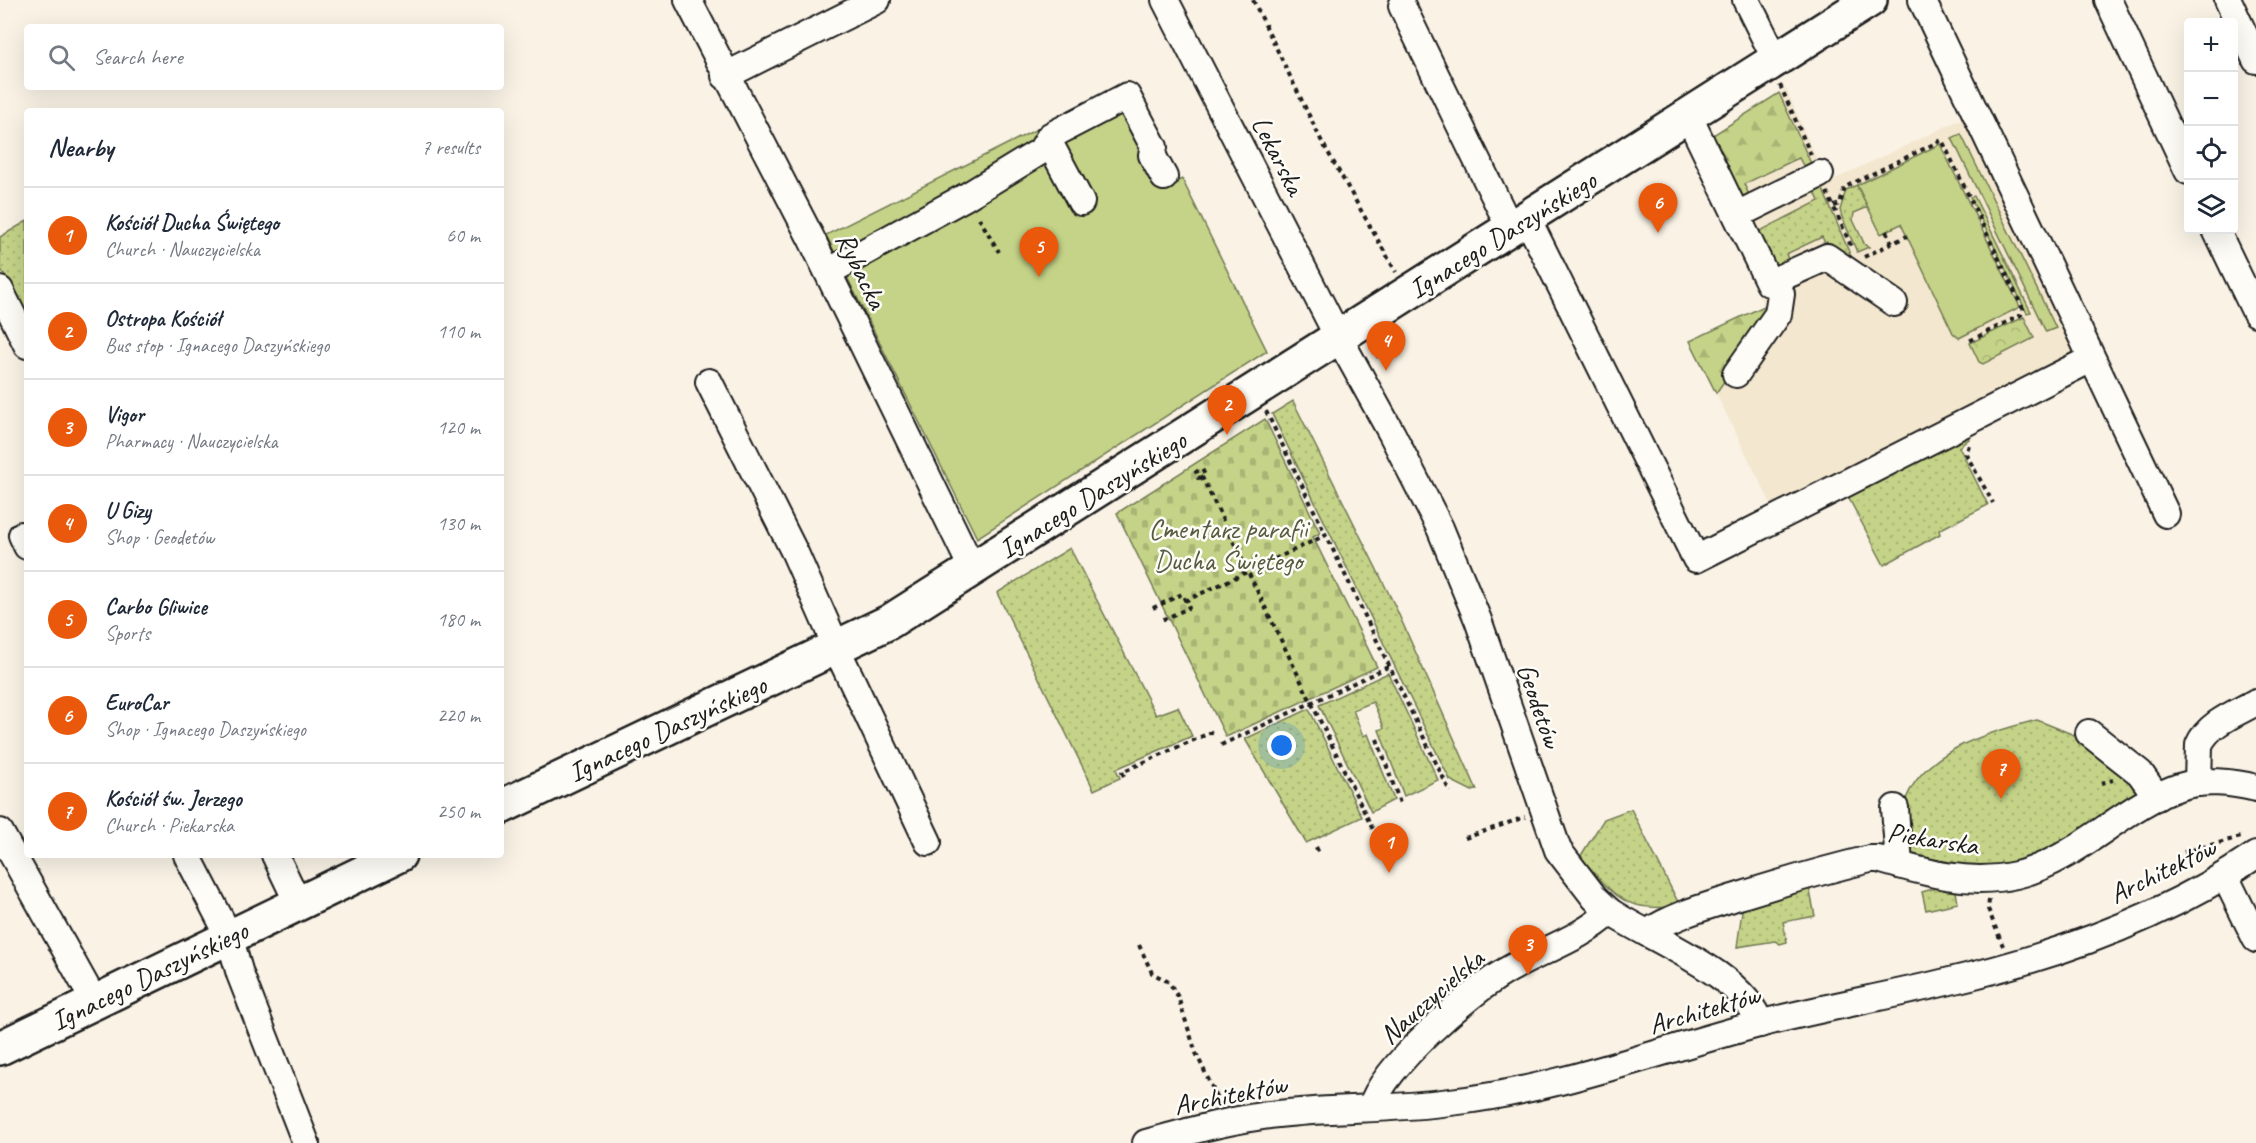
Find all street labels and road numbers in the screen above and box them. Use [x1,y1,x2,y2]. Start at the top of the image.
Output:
street label: Lekarska [1244,110,1314,203]
street label: Ignacego Daszyńskiego [1402,162,1604,306]
street label: Rybacka [828,226,896,316]
street label: Ignacego Daszyńskiego [992,422,1194,566]
street label: Geodetów [1509,659,1571,754]
street label: Ignacego Daszyńskiego [563,666,774,790]
street label: Piekarska [1885,814,1983,863]
street label: Architektów [2103,829,2223,911]
street label: Ignacego Daszyńskiego [45,912,255,1038]
street label: Nauczycielska [1372,940,1492,1051]
street label: Architektów [1645,976,1766,1042]
street label: Architektów [1171,1066,1292,1123]

